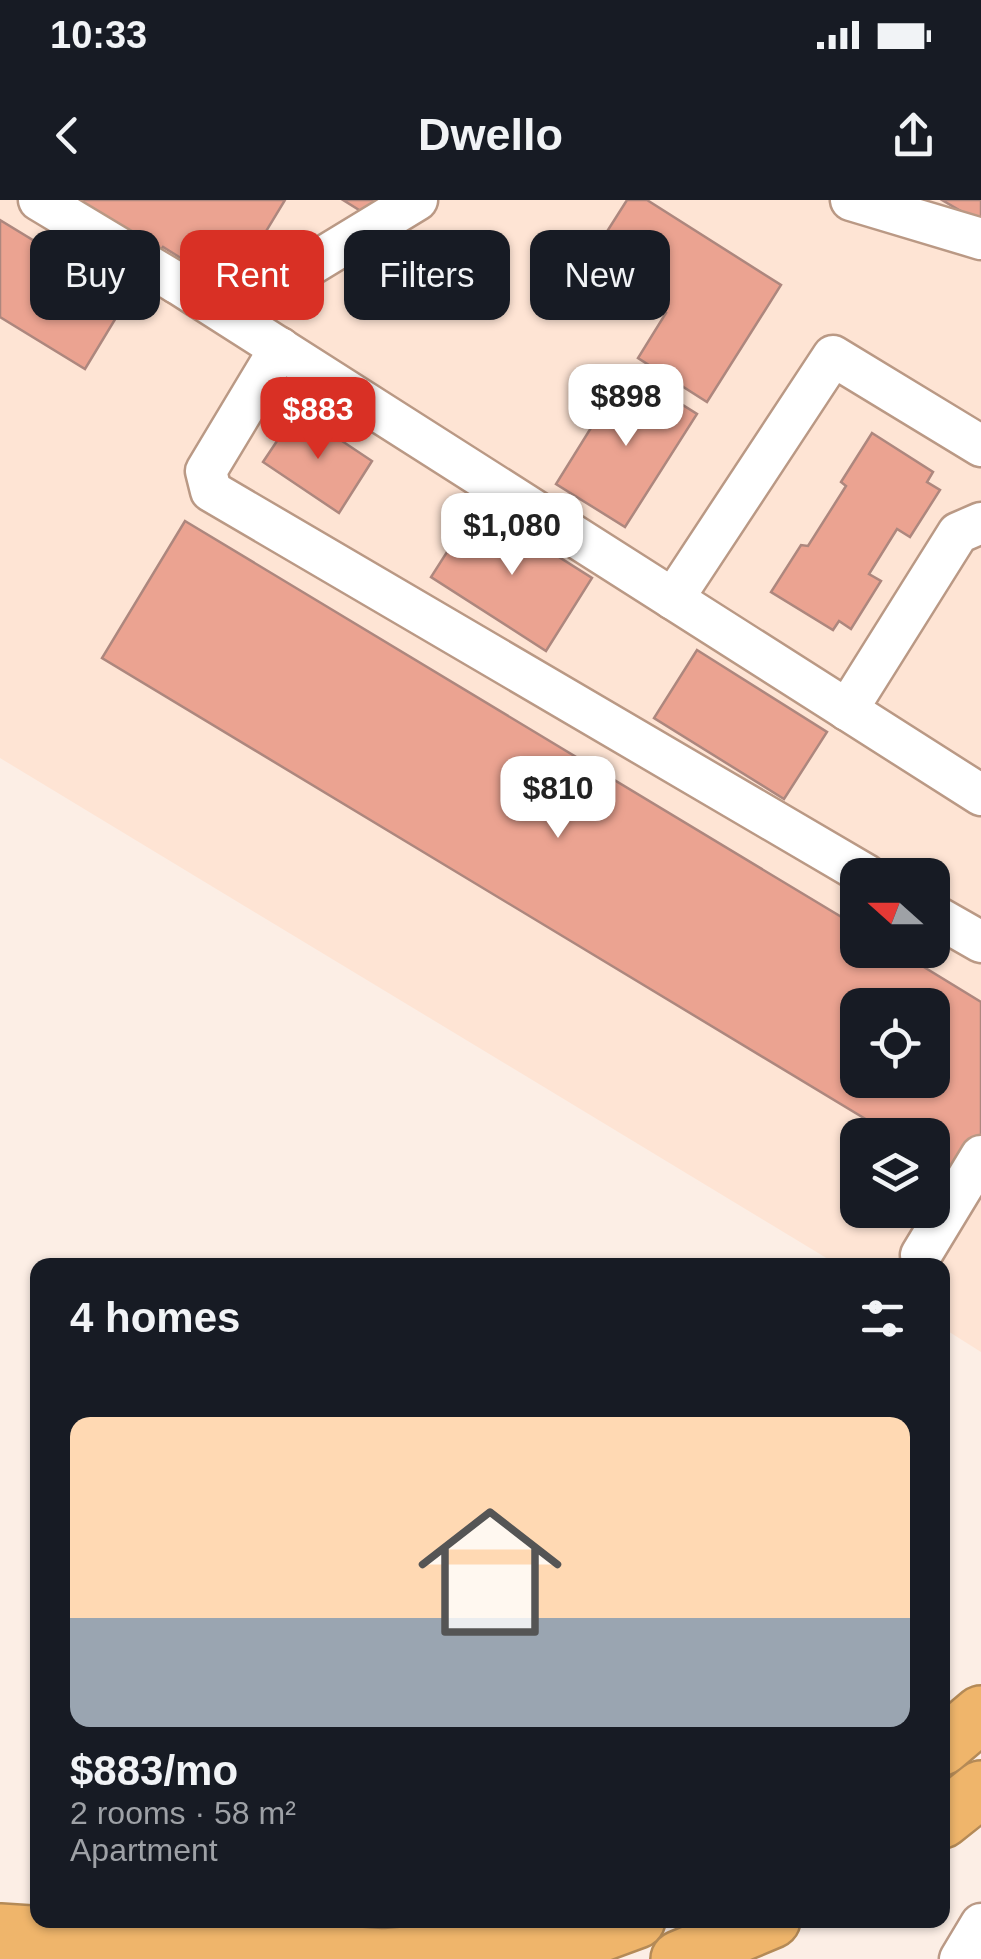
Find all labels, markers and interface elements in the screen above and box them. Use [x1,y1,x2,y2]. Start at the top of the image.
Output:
text: 10:33 [50,14,147,56]
icon: back [40,108,95,163]
icon: share [886,108,941,163]
text: Dwello [418,109,563,160]
chip: Buy [30,230,160,320]
chip: Rent [180,230,324,320]
chip: Filters [344,230,510,320]
chip: New [530,230,670,320]
pin: $898 [567,364,685,449]
pin: $883 [259,377,377,462]
text: $898 [590,378,662,414]
text: $883 [282,391,354,427]
pin: $1,080 [431,493,593,578]
text: $1,080 [463,507,561,543]
pin: $810 [499,756,617,841]
text: $810 [522,770,594,806]
north arrow [840,858,950,968]
map controls [840,858,950,1228]
button: locate [840,988,950,1098]
button: layers [840,1118,950,1228]
icon: filters [855,1291,910,1346]
text: 4 homes [70,1294,240,1341]
icon: home [400,1482,580,1662]
text: $883/mo [70,1747,238,1794]
text: 2 rooms · 58 m² [70,1795,296,1831]
text: Apartment [70,1832,218,1868]

